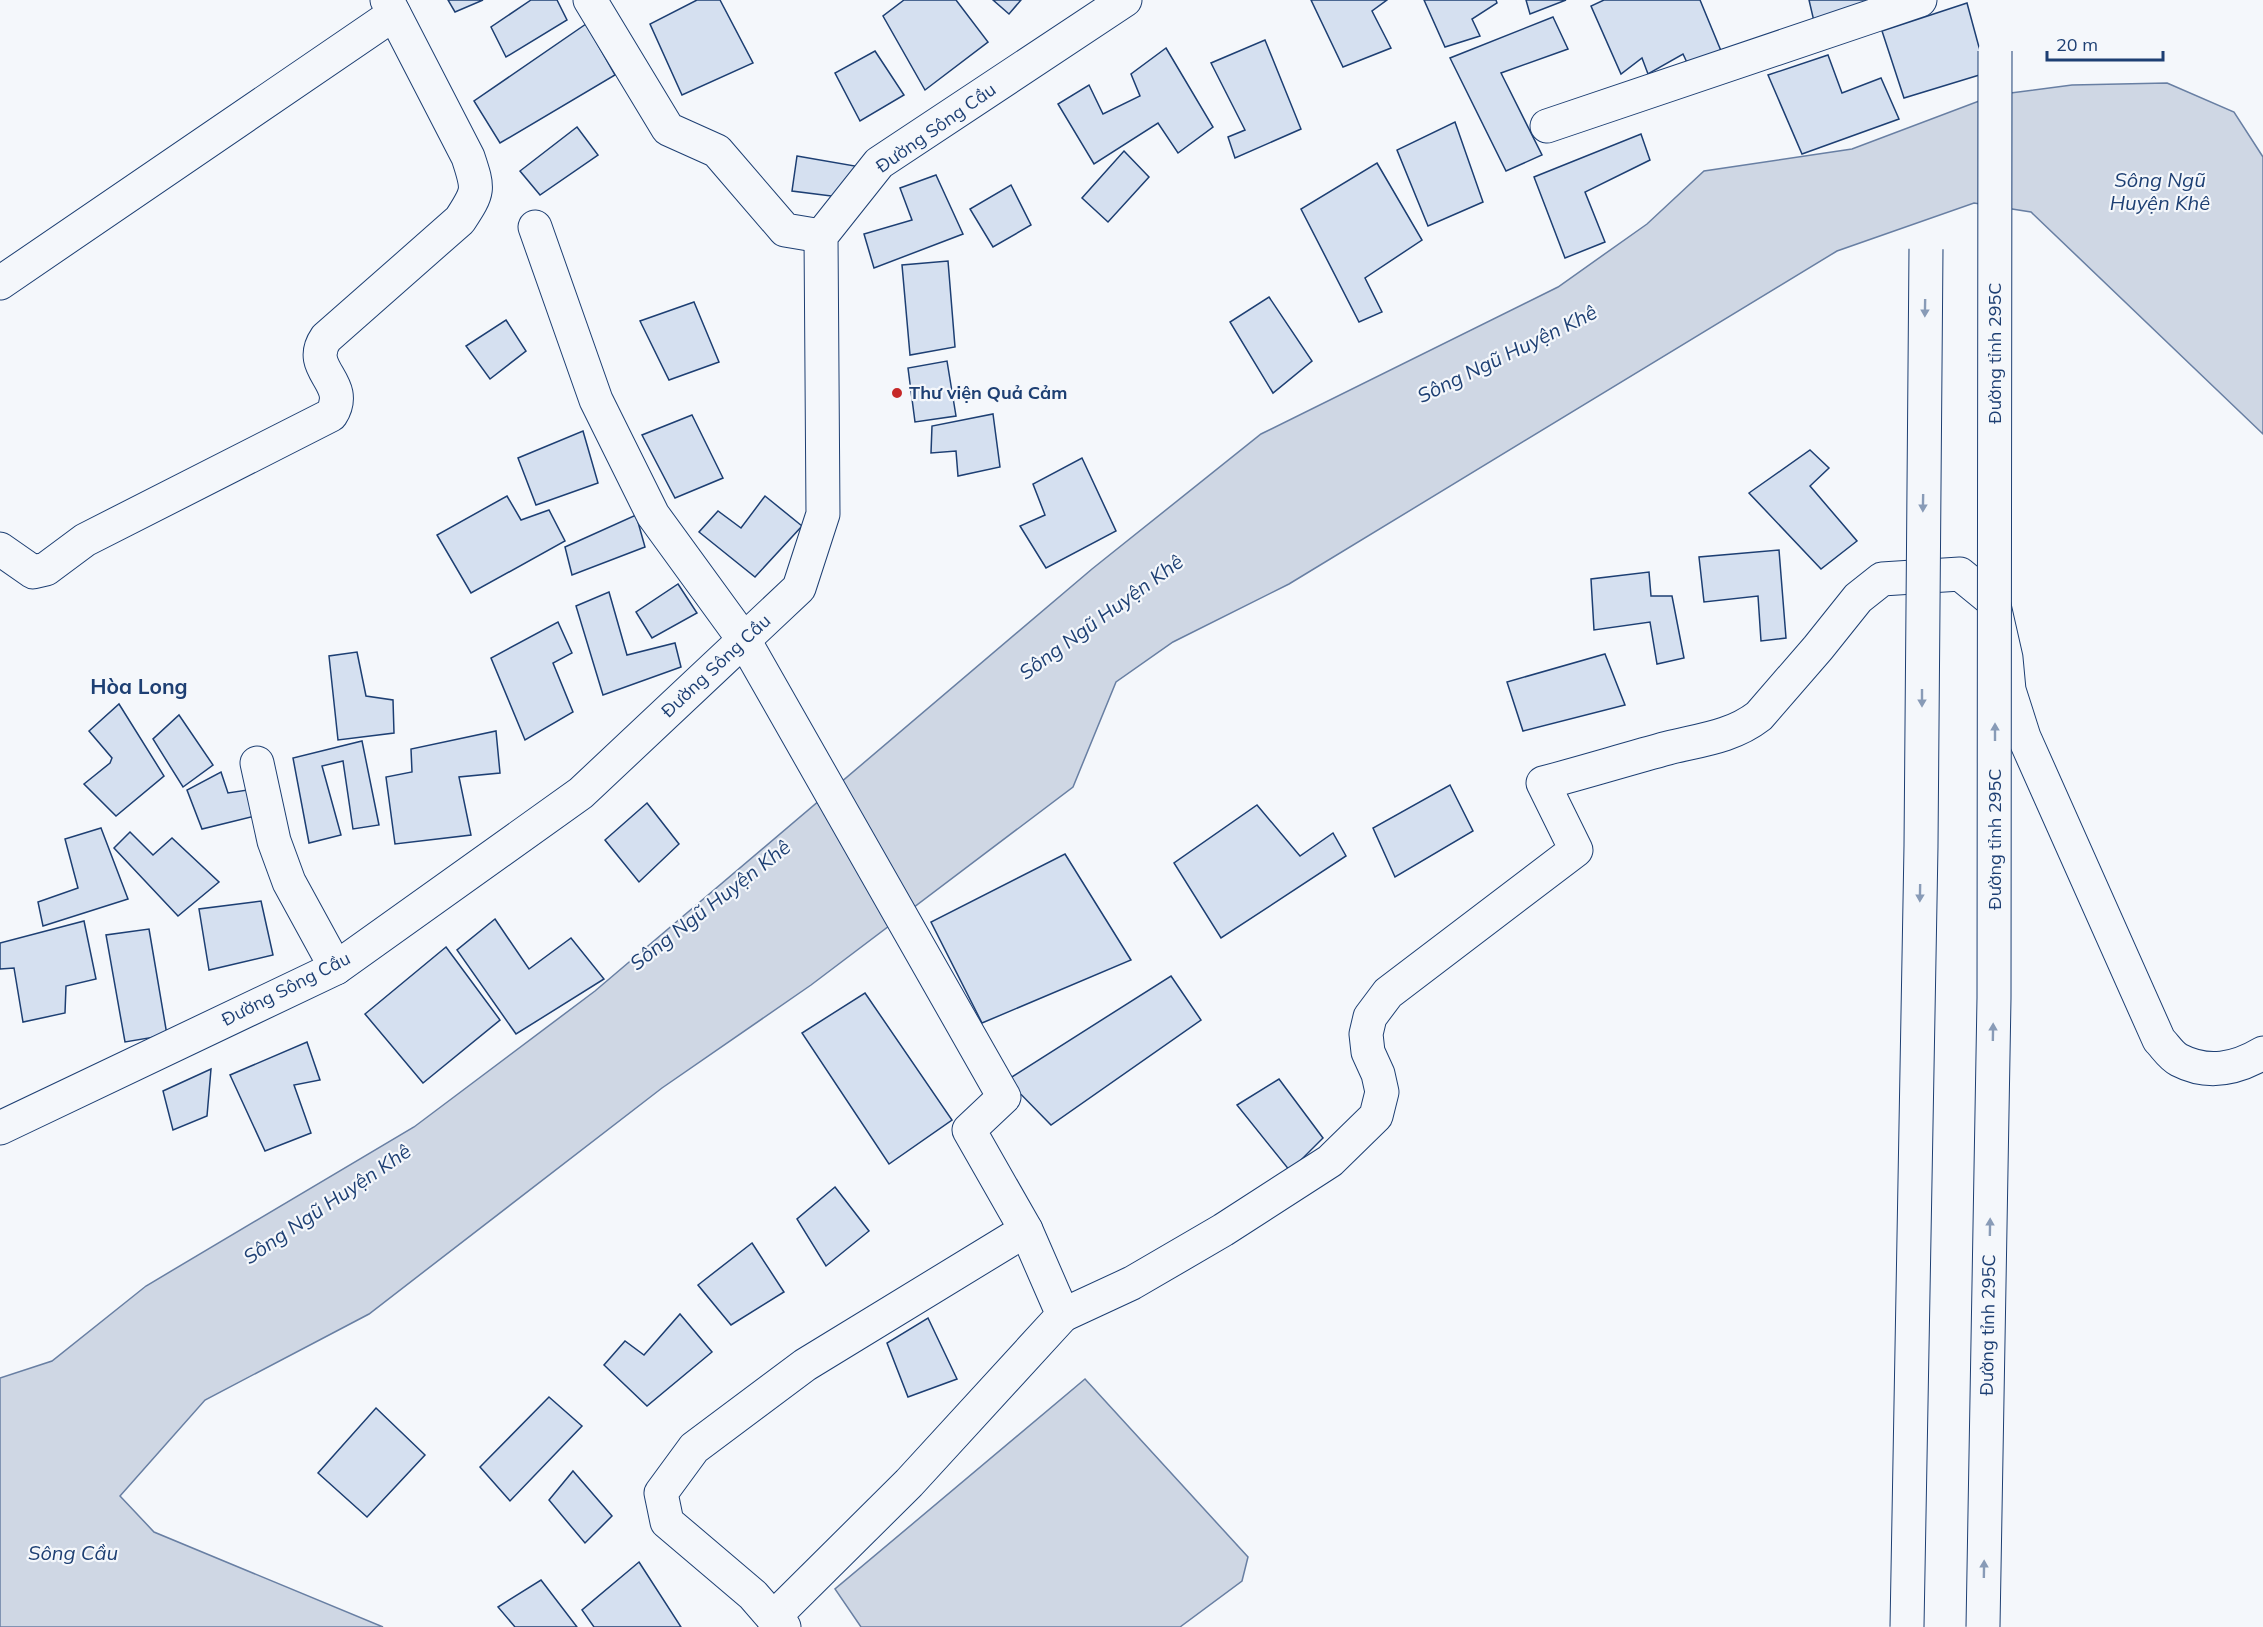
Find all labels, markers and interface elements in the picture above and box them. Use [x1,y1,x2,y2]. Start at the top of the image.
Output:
scale bar [2047,24,2162,62]
text: 20 m [2056,33,2098,56]
street label: Đường Sông Cầu [871,78,1000,178]
water label: Sông Ngũ Huyện Khê [2110,167,2210,215]
street label: Đường tỉnh 295C [1983,282,2006,424]
one-way arrow [1920,298,1930,317]
water label: Sông Ngũ Huyện Khê [1413,299,1601,408]
place label: Thư viện Quả Cảm [909,381,1067,404]
marker: Thư viện Quả Cảm [890,386,904,400]
one-way arrow [1918,493,1928,512]
water label: Sông Ngũ Huyện Khê [1014,548,1188,685]
street label: Đường Sông Cầu [656,609,775,722]
district label: Hòa Long [90,673,188,699]
one-way arrow [1917,688,1927,707]
one-way arrow [1990,722,2000,741]
street label: Đường tỉnh 295C [1983,768,2006,910]
water label: Sông Ngũ Huyện Khê [624,834,795,975]
one-way arrow [1915,883,1925,902]
street label: Đường Sông Cầu [218,946,354,1031]
one-way arrow [1988,1022,1998,1041]
water label: Sông Ngũ Huyện Khê [238,1138,415,1269]
one-way arrow [1985,1217,1995,1236]
street label: Đường tỉnh 295C [1975,1254,2000,1396]
water label: Sông Cầu [28,1540,118,1565]
one-way arrow [1979,1559,1989,1578]

